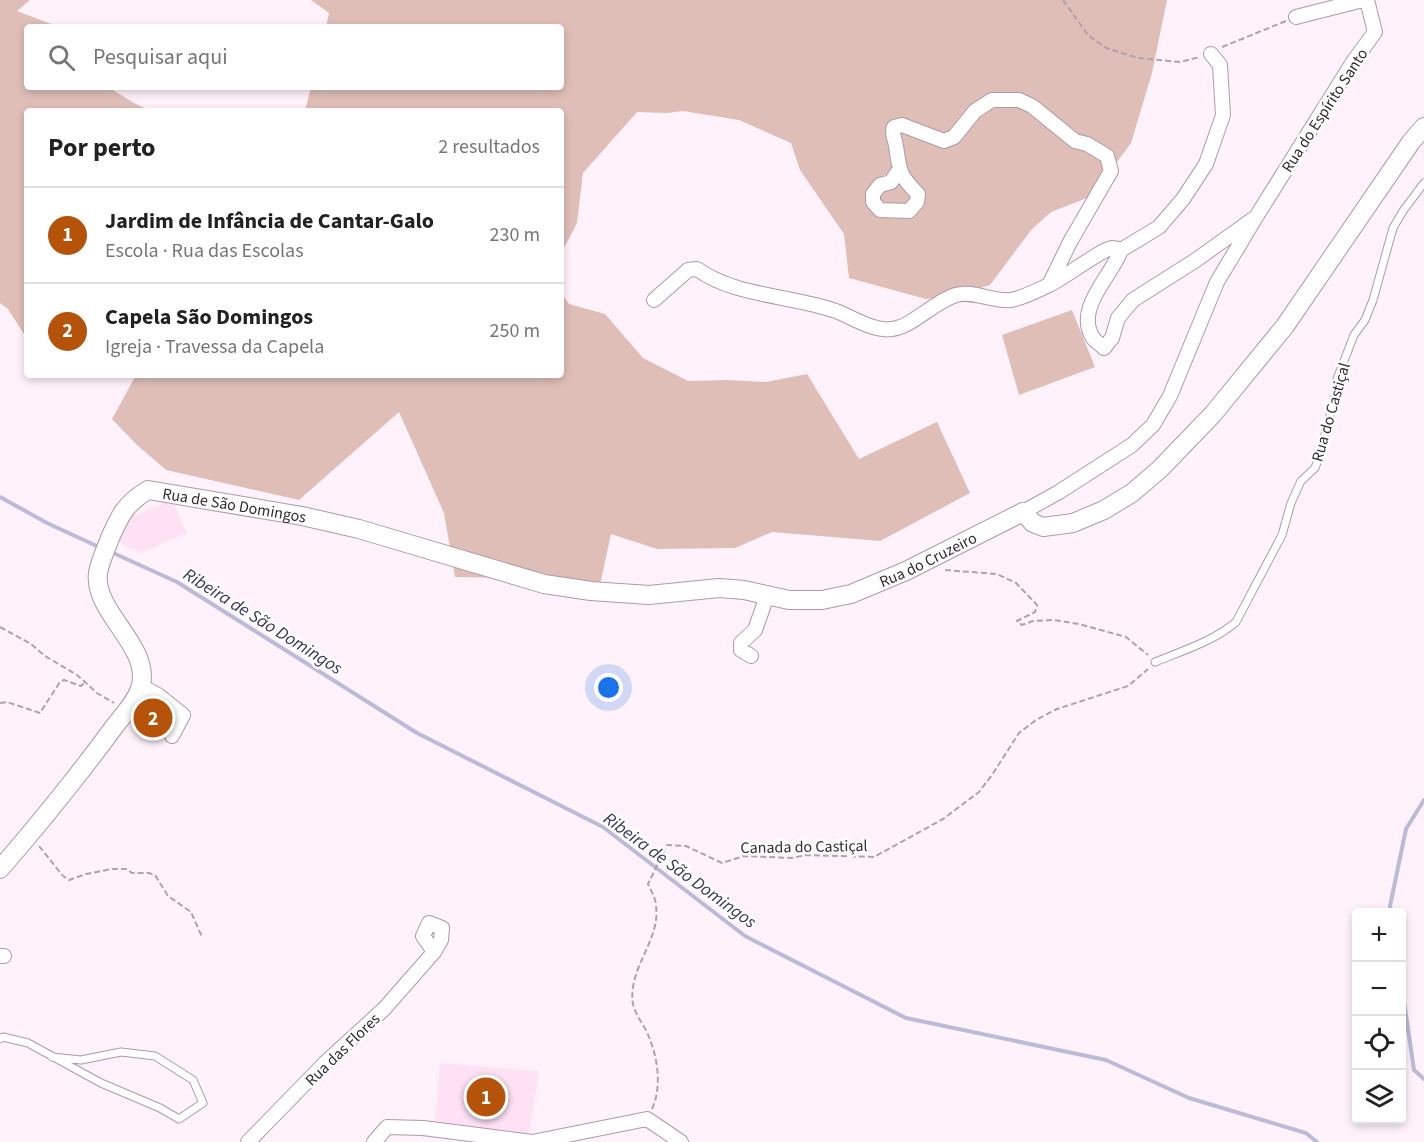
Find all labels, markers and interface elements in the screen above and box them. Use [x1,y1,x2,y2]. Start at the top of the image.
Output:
search box [24,24,564,90]
icon: search [45,41,78,74]
text: Pesquisar aqui [93,41,228,73]
street label: Rua do Espírito Santo [1277,44,1373,177]
text: Por perto [48,129,156,166]
text: 2 resultados [438,133,540,161]
text: Jardim de Infância de Cantar-Galo [105,205,434,237]
text: 1 [62,221,73,249]
text: 230 m [490,221,540,249]
text: Escola · Rua das Escolas [105,237,304,265]
text: Capela São Domingos [105,301,313,333]
text: 2 [62,317,73,345]
text: 250 m [490,317,540,345]
text: Igreja · Travessa da Capela [105,333,324,361]
street label: Rua do Castiçal [1306,360,1356,464]
street label: Rua de São Domingos [161,483,309,529]
street label: Rua do Cruzeiro [876,527,981,593]
water label: Ribeira de São Domingos [178,562,347,681]
your location [594,673,623,702]
pin: 2 [134,696,172,740]
water label: Ribeira de São Domingos [598,806,761,934]
street label: Canada do Castiçal [740,835,868,859]
map controls [1352,908,1406,1124]
button: + [1352,908,1406,962]
button: − [1352,962,1406,1016]
street label: Rua das Flores [300,1008,385,1091]
button: locate [1352,1016,1406,1070]
button: layers [1352,1070,1406,1124]
pin: 1 [466,1074,506,1120]

